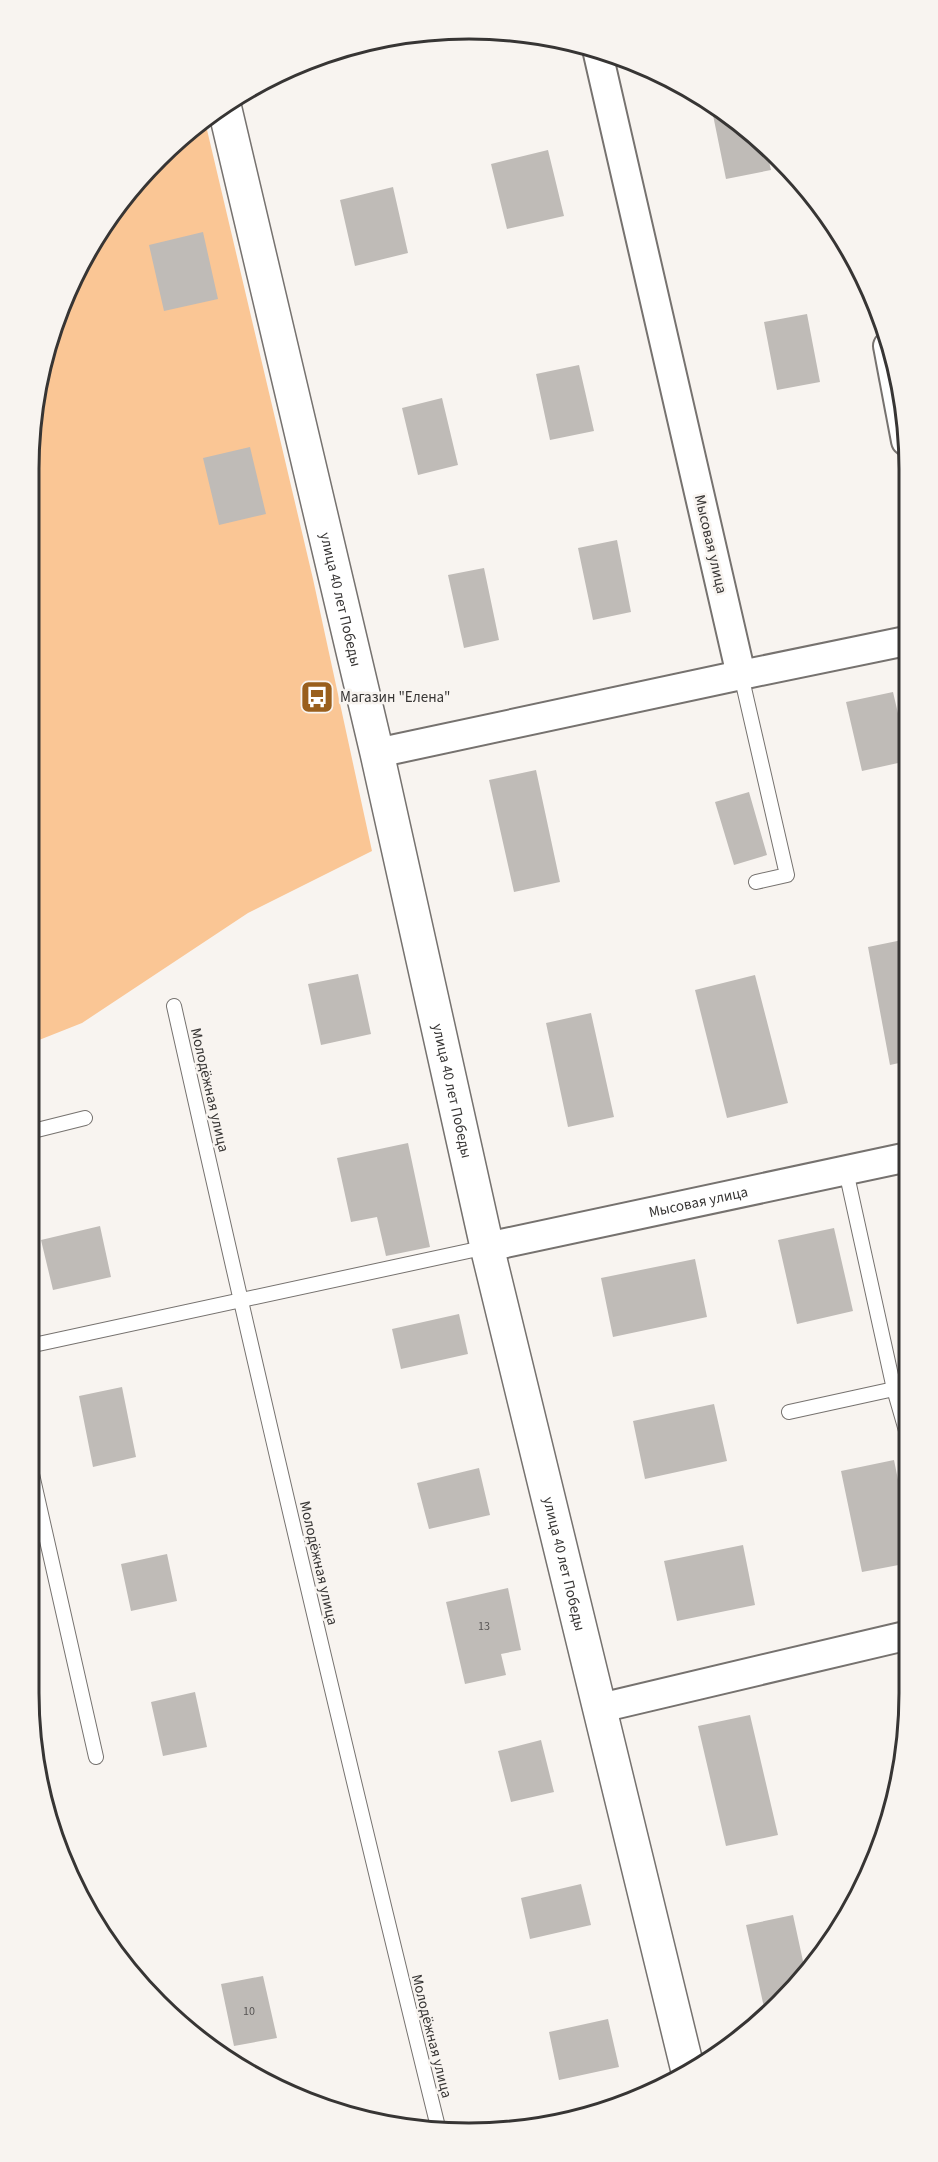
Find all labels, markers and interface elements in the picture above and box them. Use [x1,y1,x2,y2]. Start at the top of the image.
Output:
street label: Мысовая улица [689,493,732,596]
street label: улица 40 лет Победы [314,530,366,669]
bus stop icon: Магазин "Елена" [299,679,335,715]
place label: Магазин "Елена" [340,687,451,708]
street label: улица 40 лет Победы [427,1022,477,1160]
street label: Молодёжная улица [185,1026,234,1154]
street label: Мысовая улица [647,1182,750,1223]
street label: улица 40 лет Победы [537,1495,590,1633]
street label: Молодёжная улица [294,1499,343,1627]
house number: 13 [478,1618,490,1635]
street label: Молодёжная улица [406,1972,457,2100]
house number: 10 [243,2003,255,2020]

